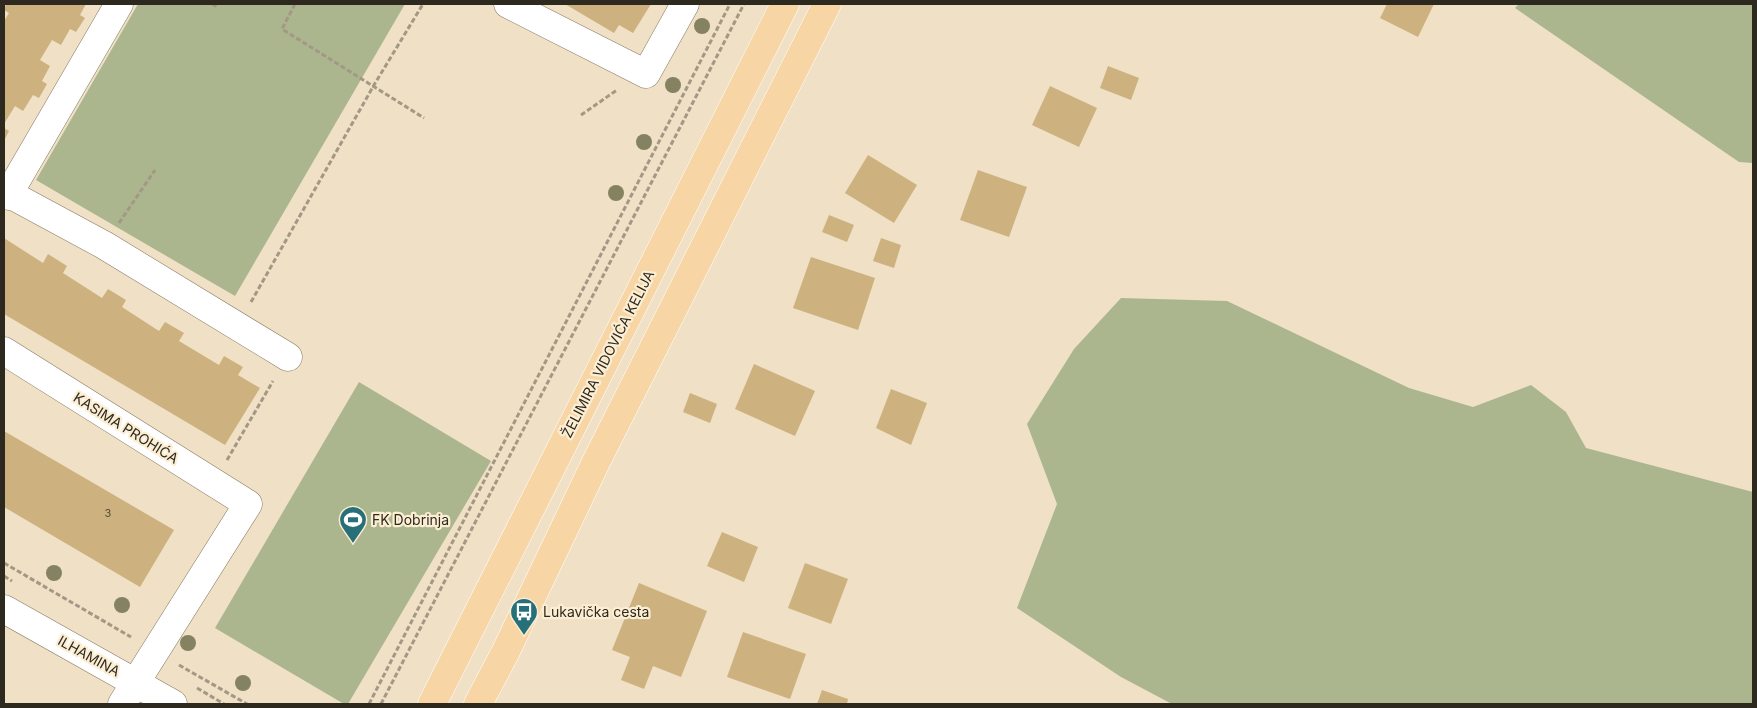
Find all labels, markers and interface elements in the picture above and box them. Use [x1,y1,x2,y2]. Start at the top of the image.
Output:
street label: ŽELIMIRA VIDOVIĆA KELIJA [558,267,657,440]
street label: KASIMA PROHIĆA [71,388,182,467]
sports icon: FK Dobrinja [338,505,368,544]
house number: 3 [105,506,112,520]
place label: FK Dobrinja [372,511,449,528]
bus stop icon: Lukavička cesta [509,597,539,636]
place label: Lukavička cesta [543,603,649,620]
street label: ILHAMINA [55,632,124,680]

